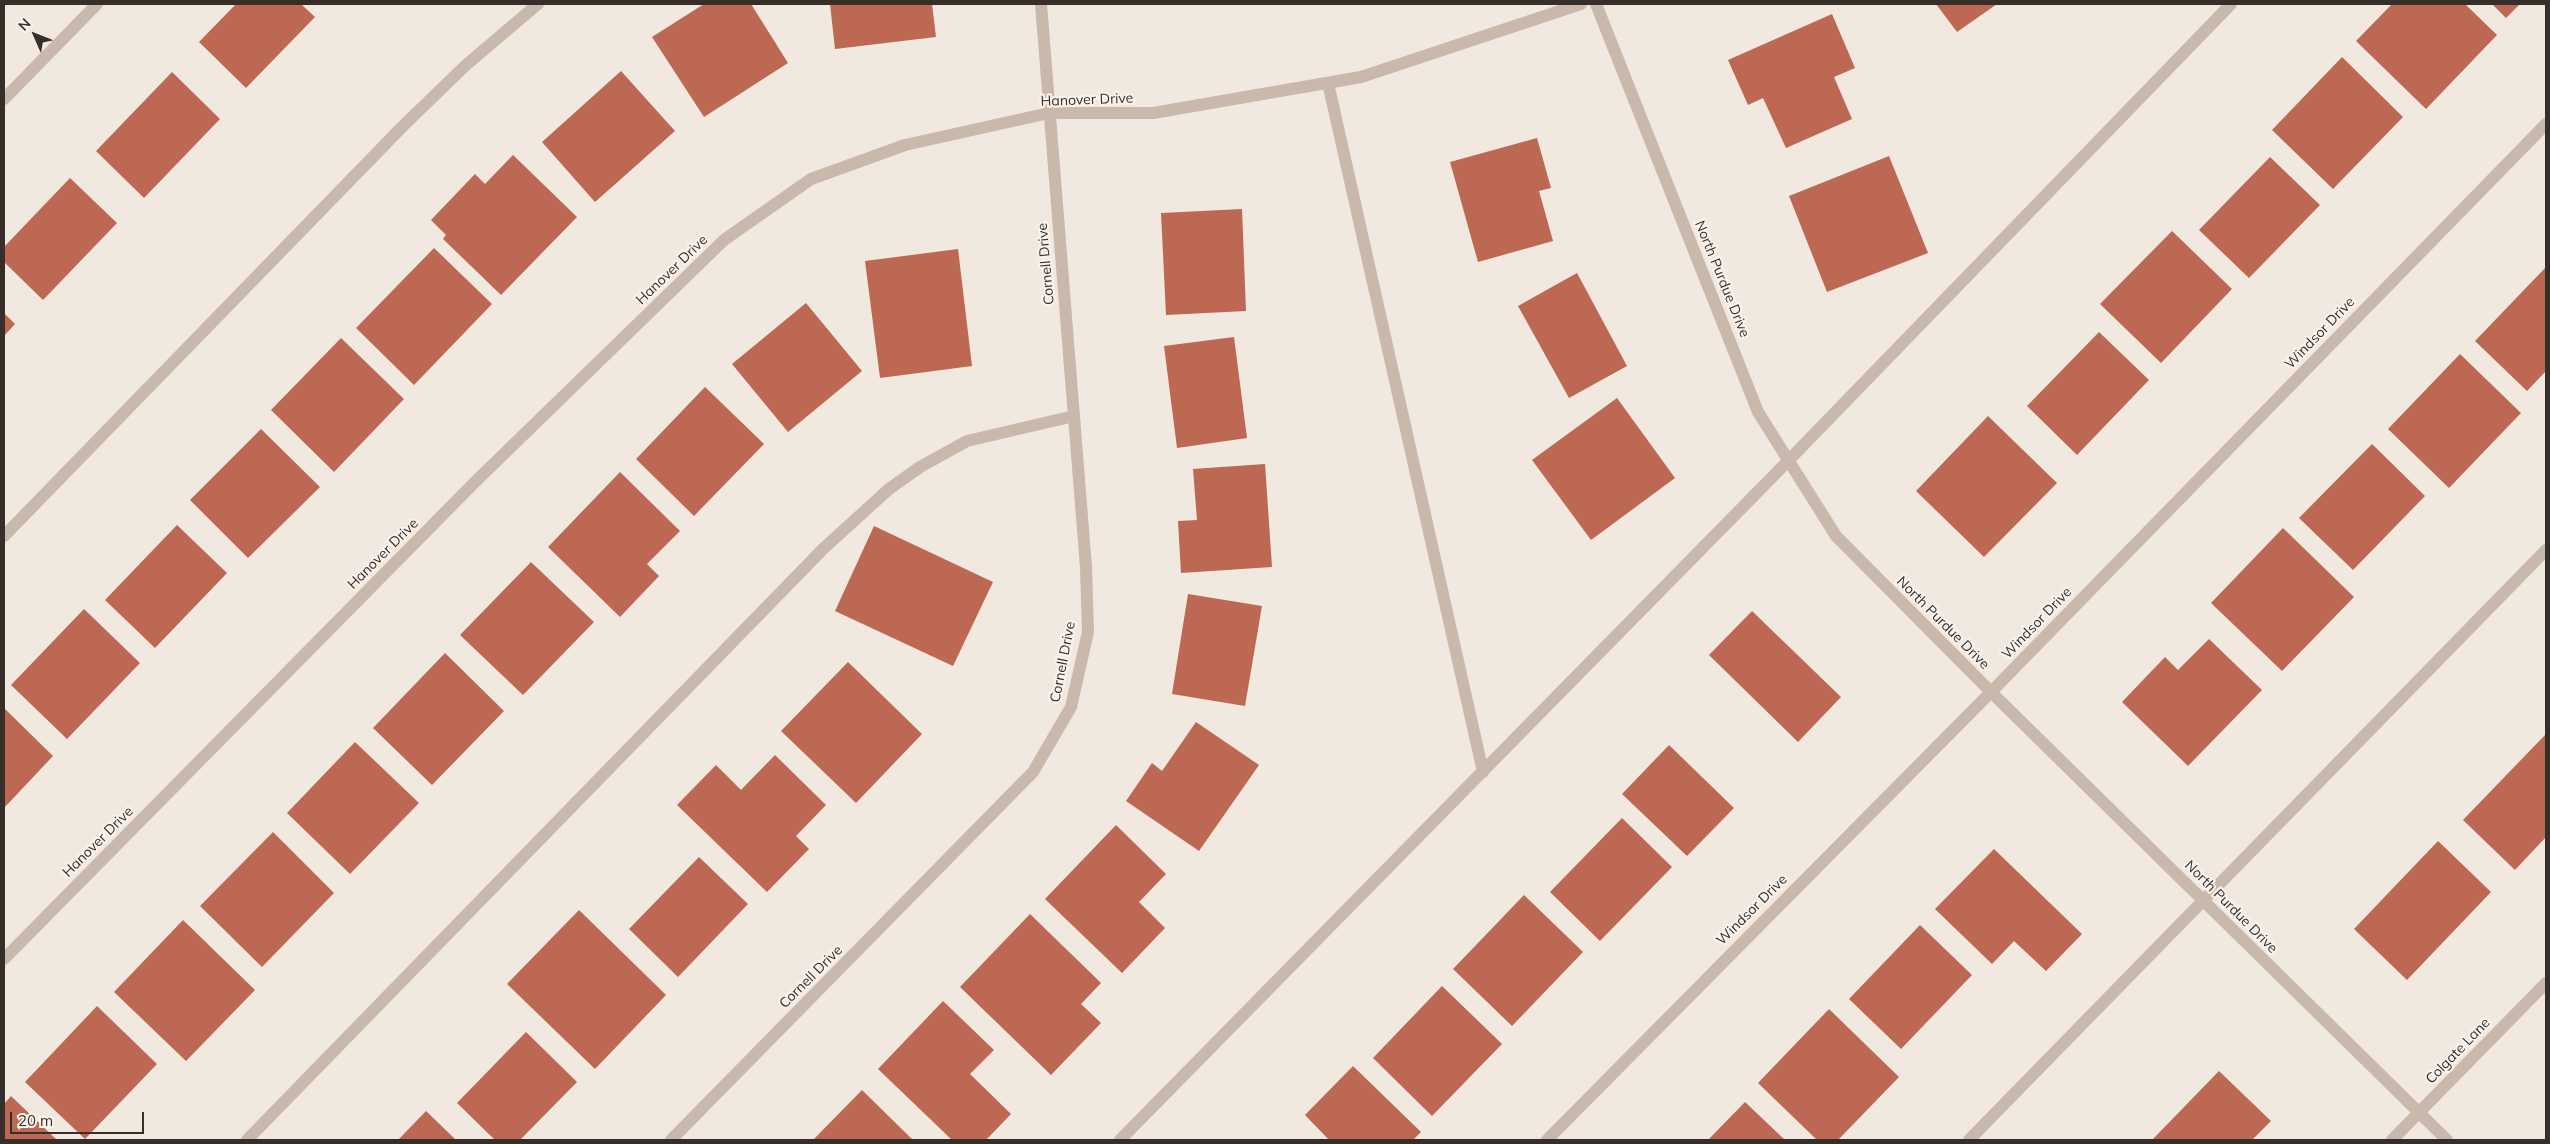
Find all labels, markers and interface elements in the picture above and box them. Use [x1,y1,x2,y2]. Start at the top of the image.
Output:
north arrow [10,10,60,60]
text: N [14,15,34,35]
street label: Hanover Drive [1040,90,1134,110]
street label: North Purdue Drive [1691,218,1753,340]
street label: Cornell Drive [1034,222,1058,306]
street label: Hanover Drive [633,232,711,308]
street label: Windsor Drive [2282,294,2358,372]
street label: Hanover Drive [344,515,422,593]
street label: North Purdue Drive [1893,573,1993,673]
street label: Windsor Drive [1999,584,2075,662]
street label: Cornell Drive [1047,620,1079,704]
street label: Hanover Drive [59,803,137,881]
street label: North Purdue Drive [2181,857,2281,957]
street label: Windsor Drive [1713,871,1791,949]
street label: Cornell Drive [776,942,846,1012]
street label: Colgate Lane [2422,1015,2494,1087]
scale bar [12,1102,146,1134]
text: 20 m [18,1111,53,1130]

